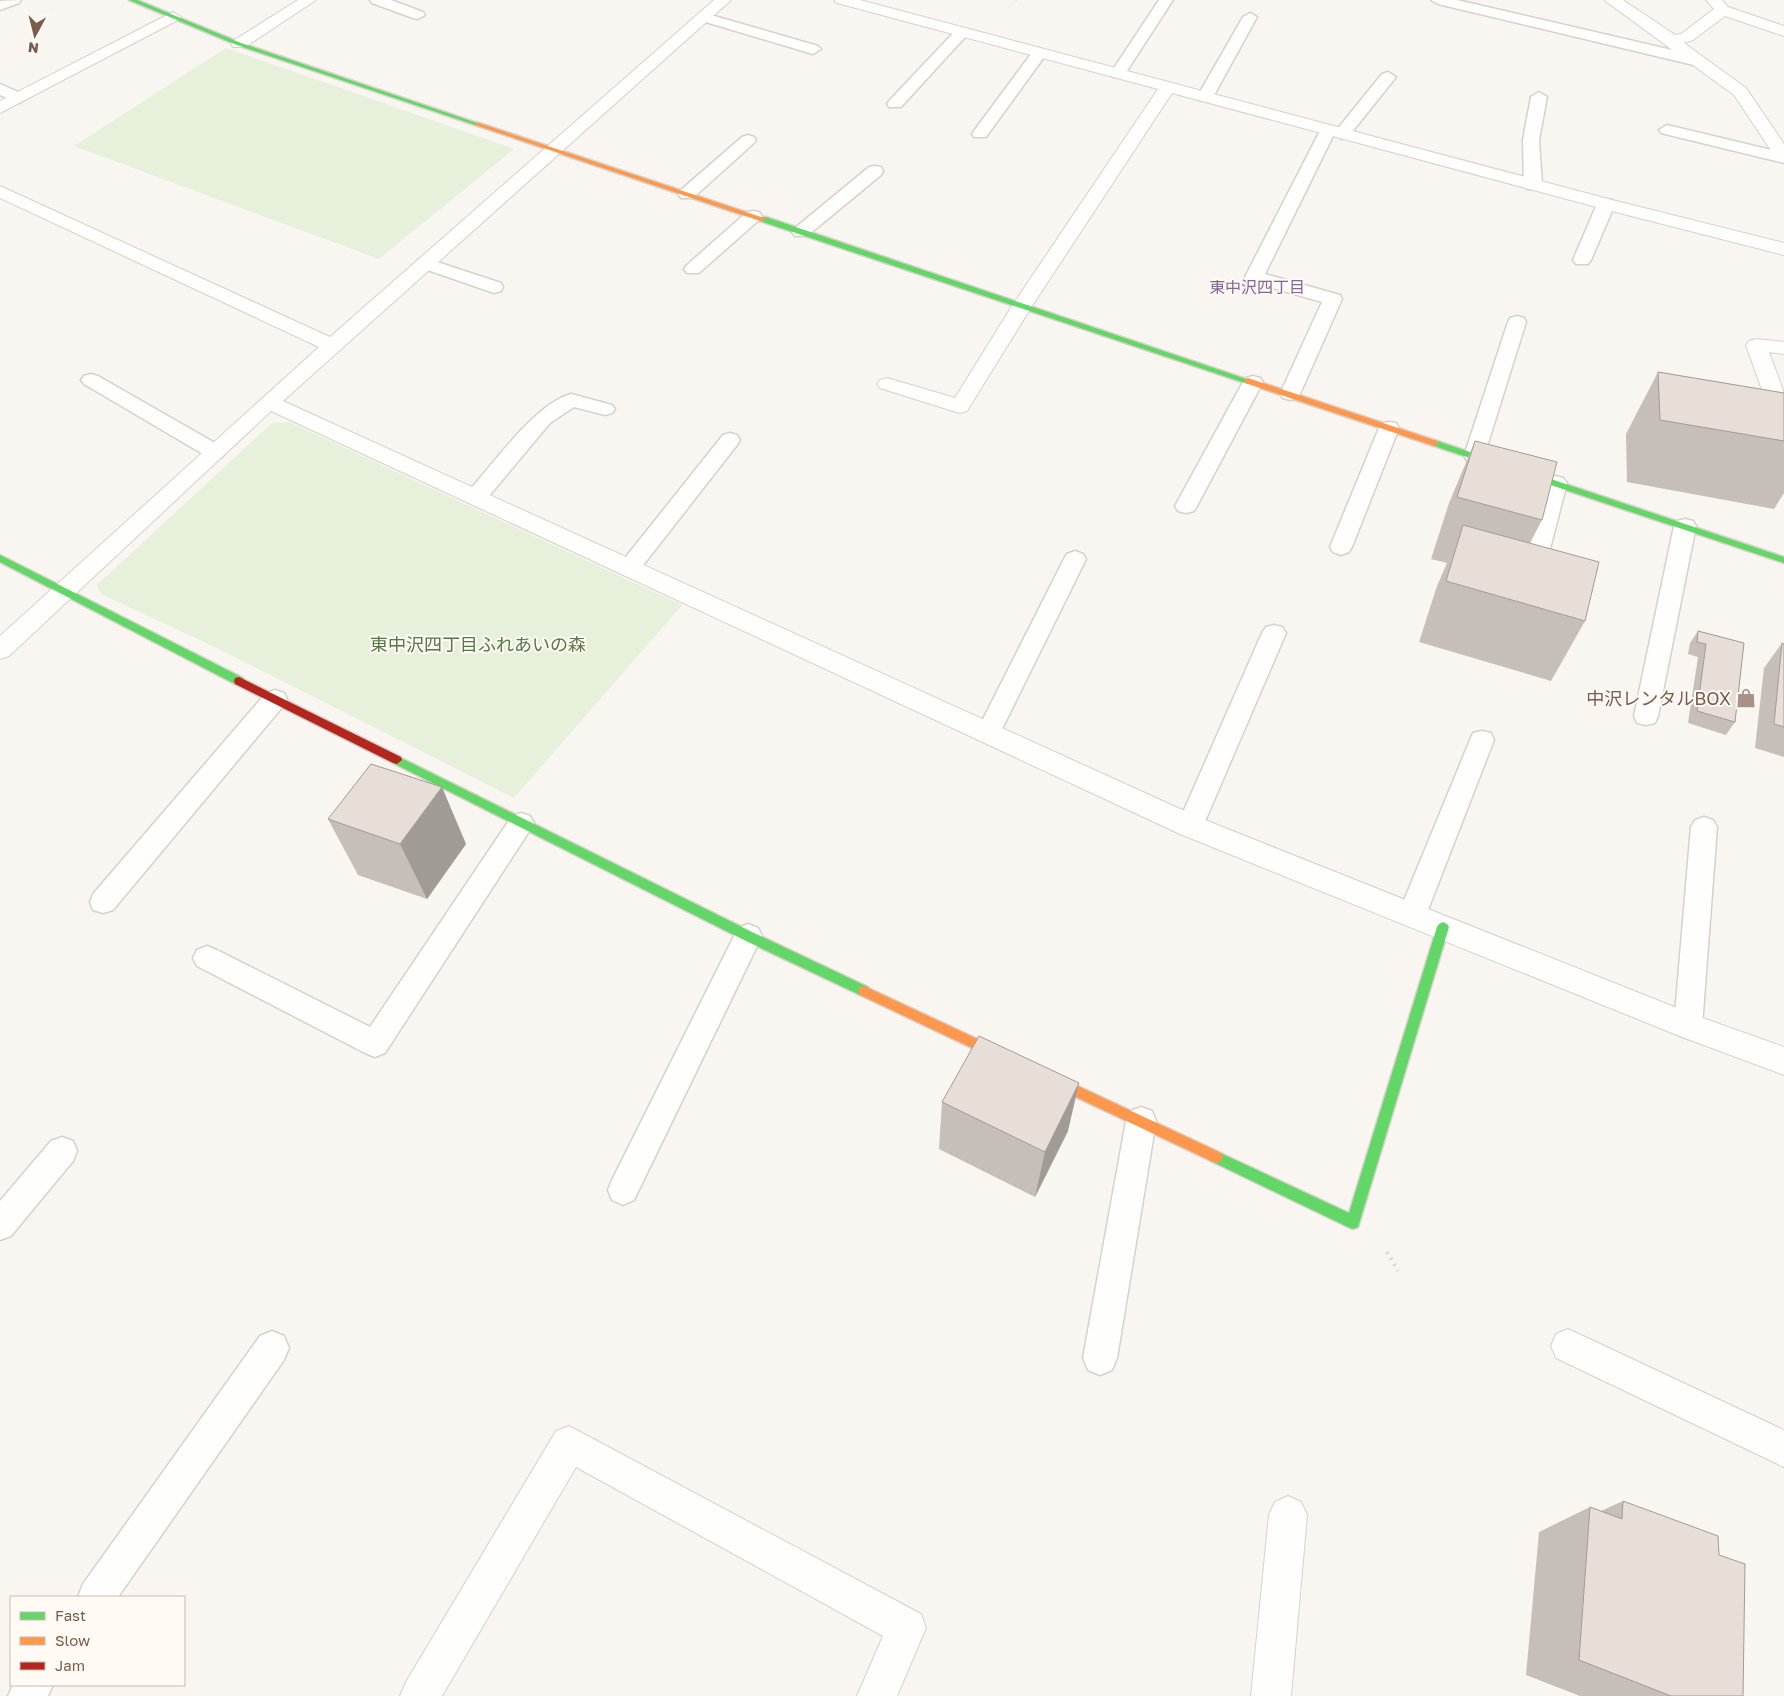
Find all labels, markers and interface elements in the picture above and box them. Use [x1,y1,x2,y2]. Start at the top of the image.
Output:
north arrow [10,10,60,60]
text: N [27,39,40,57]
district label: 東中沢四丁目 [1209,277,1305,297]
park label: 東中沢四丁目ふれあいの森 [370,633,586,655]
place label: 中沢レンタルBOX [1586,687,1731,709]
shop icon: 中沢レンタルBOX [1735,687,1757,709]
legend [10,1596,185,1686]
text: Fast [55,1606,86,1624]
text: Slow [55,1631,90,1649]
text: Jam [55,1656,85,1674]

